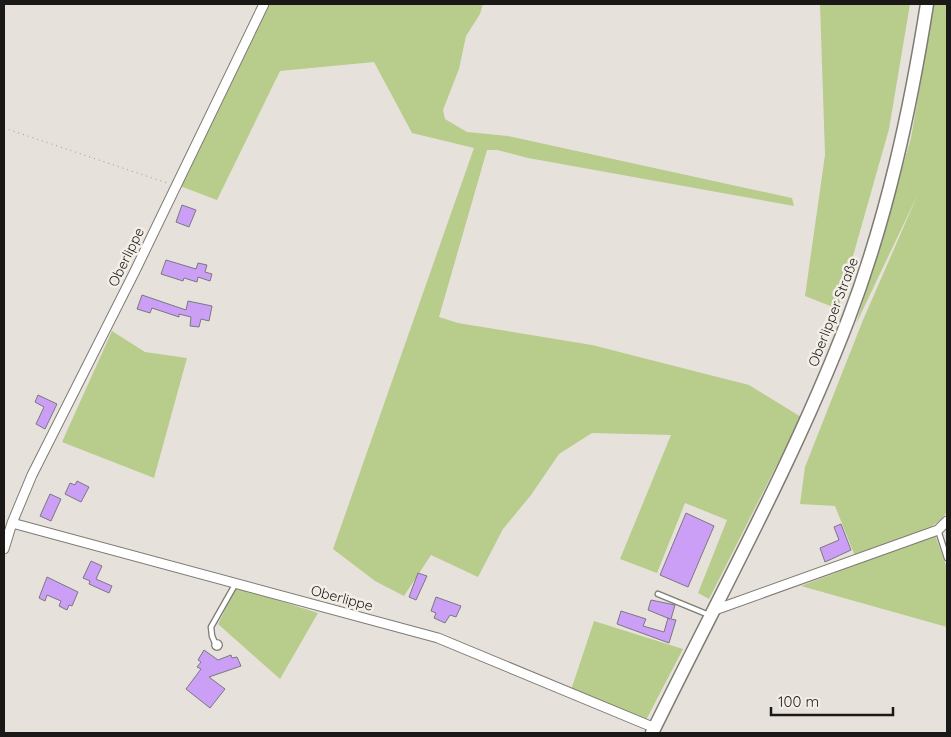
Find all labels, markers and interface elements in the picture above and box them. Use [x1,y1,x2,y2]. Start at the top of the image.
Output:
street label: Oberlippe [104,224,148,290]
street label: Oberlipper Straße [804,255,862,369]
street label: Oberlippe [309,581,375,615]
scale bar [771,684,894,716]
text: 100 m [778,692,819,711]

